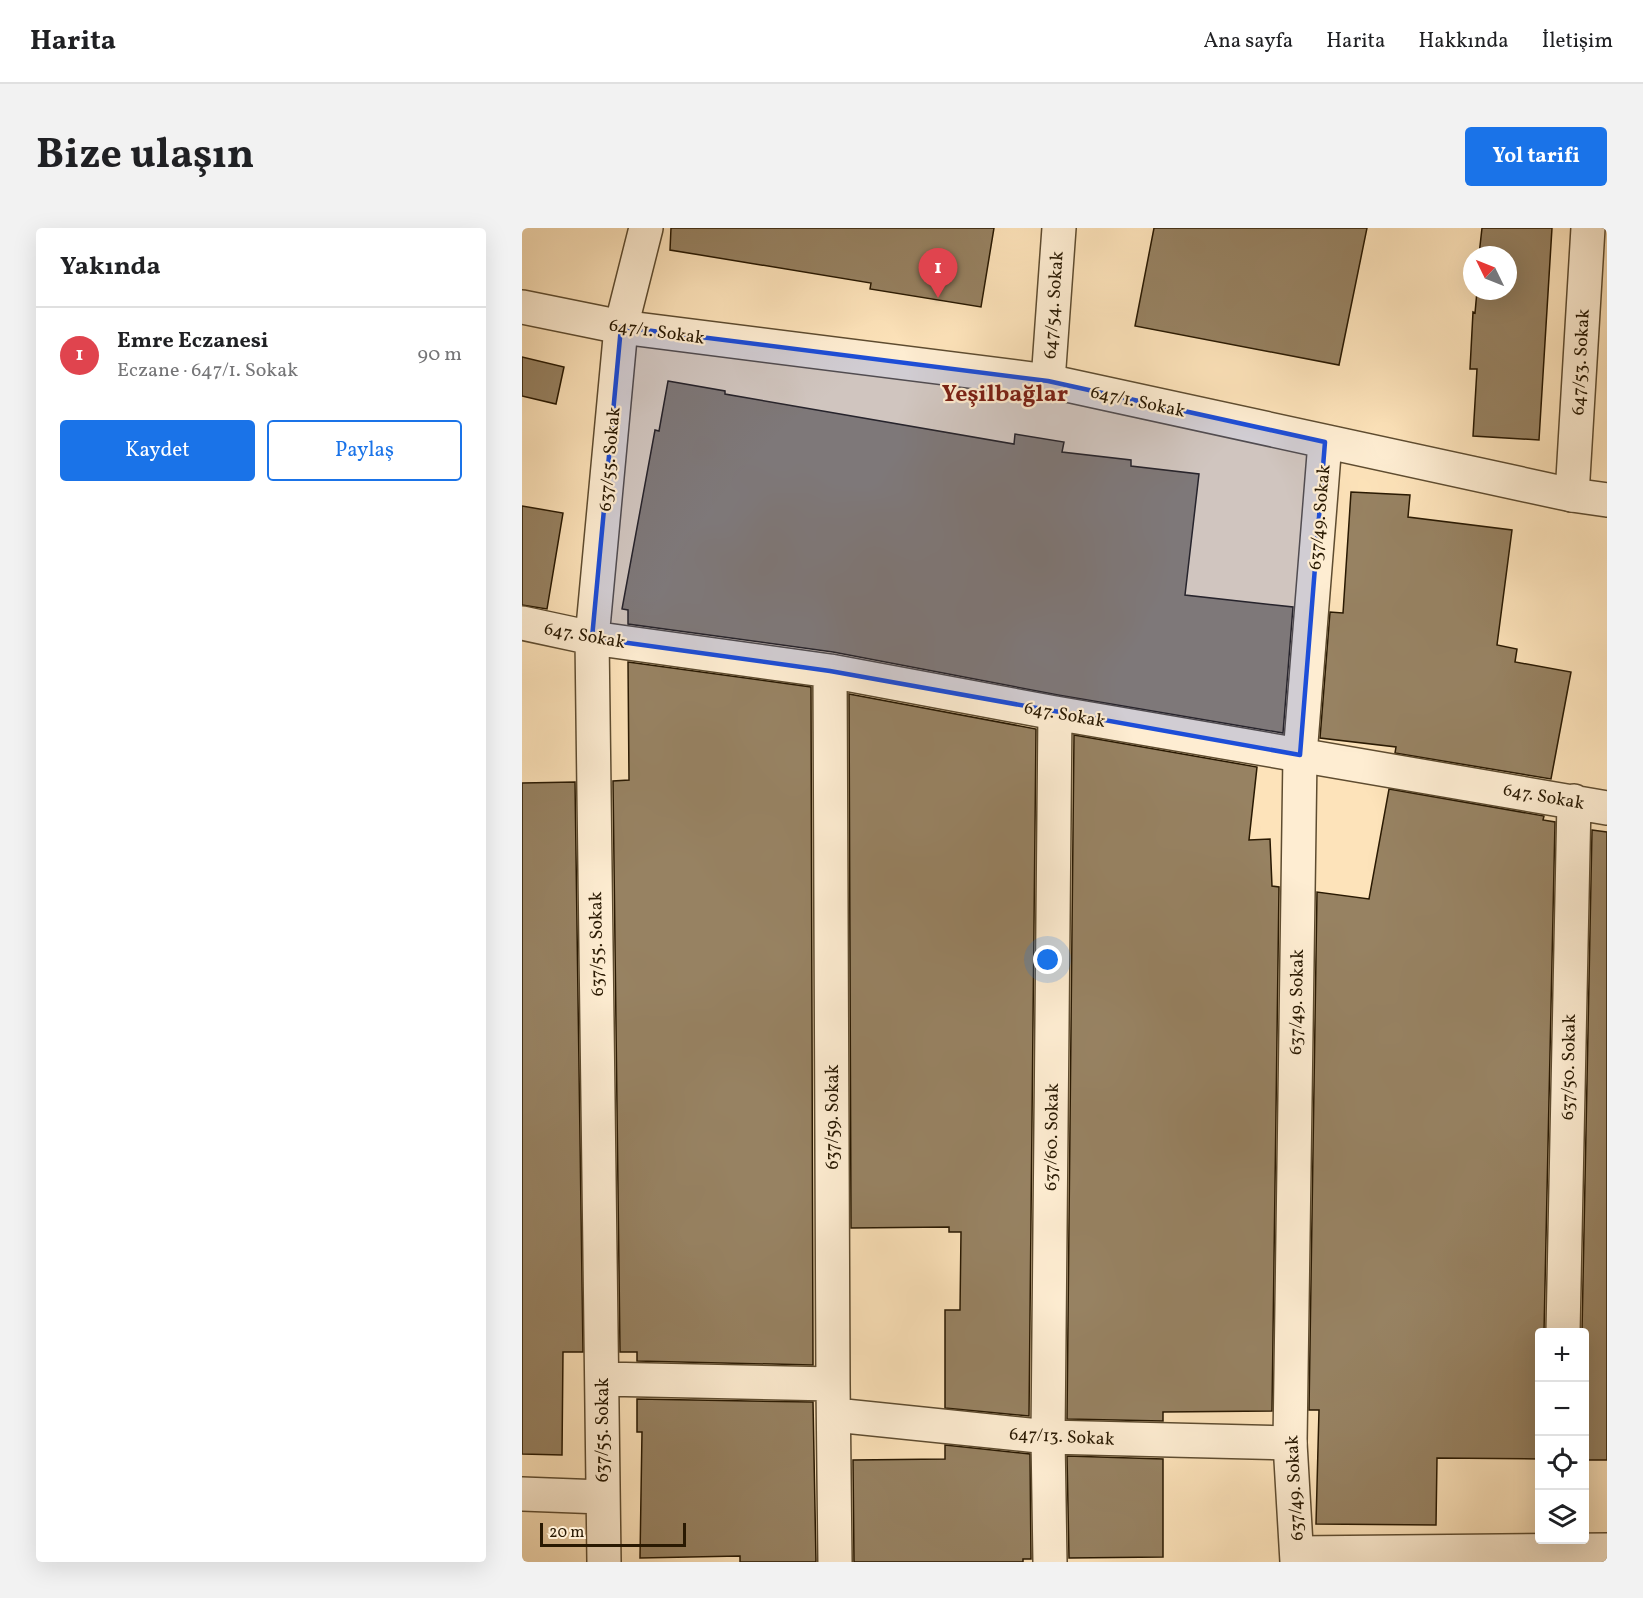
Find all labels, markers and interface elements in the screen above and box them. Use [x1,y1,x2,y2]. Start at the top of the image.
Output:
text: Harita [30,22,116,61]
text: Ana sayfa [1203,27,1293,56]
text: Harita [1326,27,1385,56]
text: Hakkında [1418,27,1509,56]
text: İletişim [1542,27,1613,56]
text: Bize ulaşın [36,127,255,186]
button: Yol tarifi [1465,127,1607,186]
north arrow [1463,246,1517,300]
pin: 1 [918,248,958,298]
text: Yakında [60,249,161,285]
street label: 647/54. Sokak [1038,250,1071,360]
street label: 647/53. Sokak [1566,308,1597,416]
street label: 647/1. Sokak [607,313,706,352]
text: Emre Eczanesi [117,326,268,357]
text: 1 [75,341,84,369]
text: 90 m [418,341,462,369]
text: Eczane · 647/1. Sokak [117,357,298,385]
district label: Yeşilbağlar [942,378,1068,412]
street label: 647/1. Sokak [1088,380,1187,425]
street label: 637/55. Sokak [593,406,628,512]
button: Kaydet [60,420,255,481]
button: Paylaş [267,420,462,481]
street label: 637/49. Sokak [1303,463,1338,571]
street label: 647. Sokak [542,617,627,656]
street label: 647. Sokak [1022,696,1107,735]
street label: 647. Sokak [1501,778,1586,817]
street label: 637/55. Sokak [584,891,611,997]
your location [1033,945,1062,974]
street label: 637/49. Sokak [1284,949,1311,1055]
street label: 637/50. Sokak [1556,1013,1583,1120]
street label: 637/59. Sokak [821,1064,846,1170]
street label: 637/60. Sokak [1039,1083,1066,1191]
map controls [1535,1328,1589,1544]
button: + [1535,1328,1589,1382]
street label: 637/55. Sokak [591,1377,616,1482]
button: − [1535,1382,1589,1436]
street label: 647/13. Sokak [1009,1422,1115,1453]
street label: 637/49. Sokak [1280,1434,1311,1541]
button: locate [1535,1436,1589,1490]
button: layers [1535,1490,1589,1544]
scale bar [540,1520,686,1548]
text: 20 m [549,1522,584,1544]

